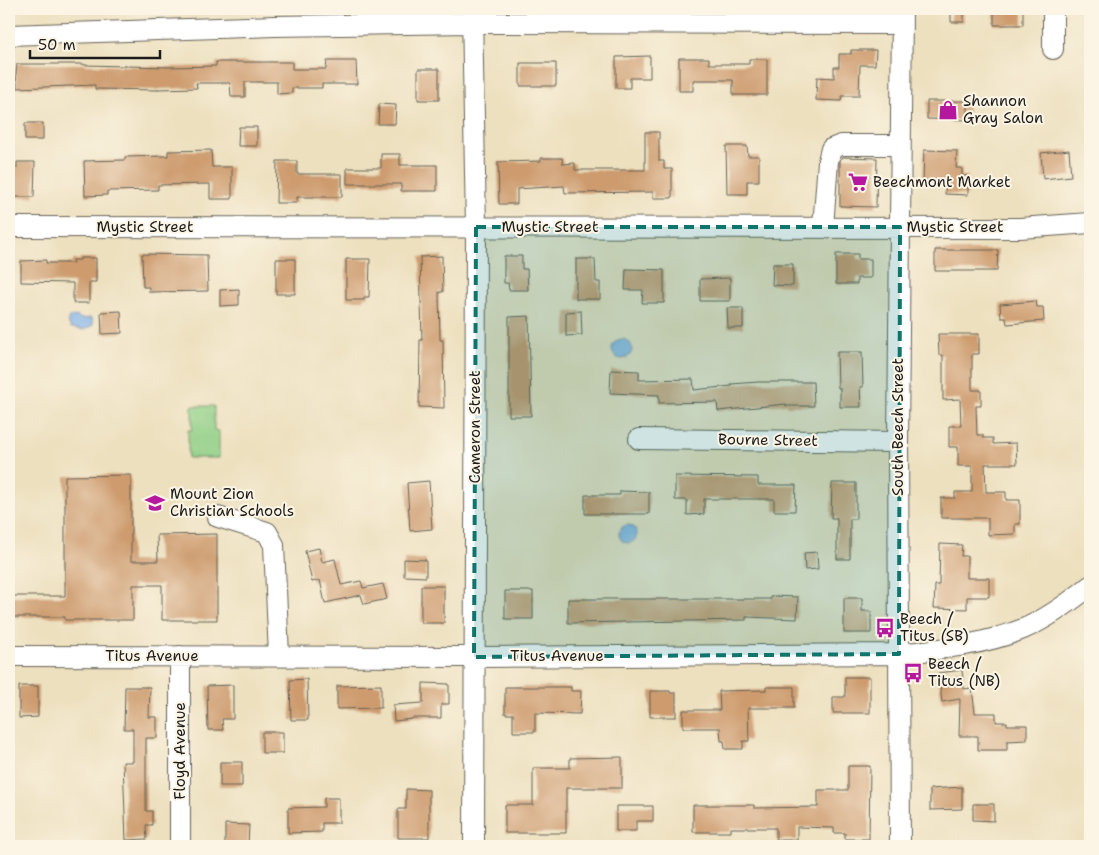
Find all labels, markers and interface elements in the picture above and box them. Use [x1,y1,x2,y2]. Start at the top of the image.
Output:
scale bar [30,28,160,60]
text: 50 m [38,35,76,55]
place label: Shannon Gray Salon [963,91,1043,128]
shop icon: Shannon Gray Salon [937,99,959,121]
supermarket icon: Beechmont Market [847,171,869,193]
place label: Beechmont Market [873,172,1011,192]
street label: Mystic Street [97,217,193,237]
street label: Mystic Street [502,217,598,237]
street label: Mystic Street [907,217,1003,237]
street label: South Beech Street [888,358,908,496]
street label: Cameron Street [465,370,485,484]
street label: Bourne Street [718,429,818,451]
place label: Mount Zion Christian Schools [170,484,294,521]
school or university icon: Mount Zion Christian Schools [144,492,166,514]
place label: Beech / Titus (SB) [900,609,969,646]
bus stop icon: Beech / Titus (SB) [874,617,896,639]
street label: Titus Avenue [105,646,199,666]
street label: Titus Avenue [510,646,604,666]
place label: Beech / Titus (NB) [928,654,1000,691]
bus stop icon: Beech / Titus (NB) [902,662,924,684]
street label: Floyd Avenue [170,702,190,800]

